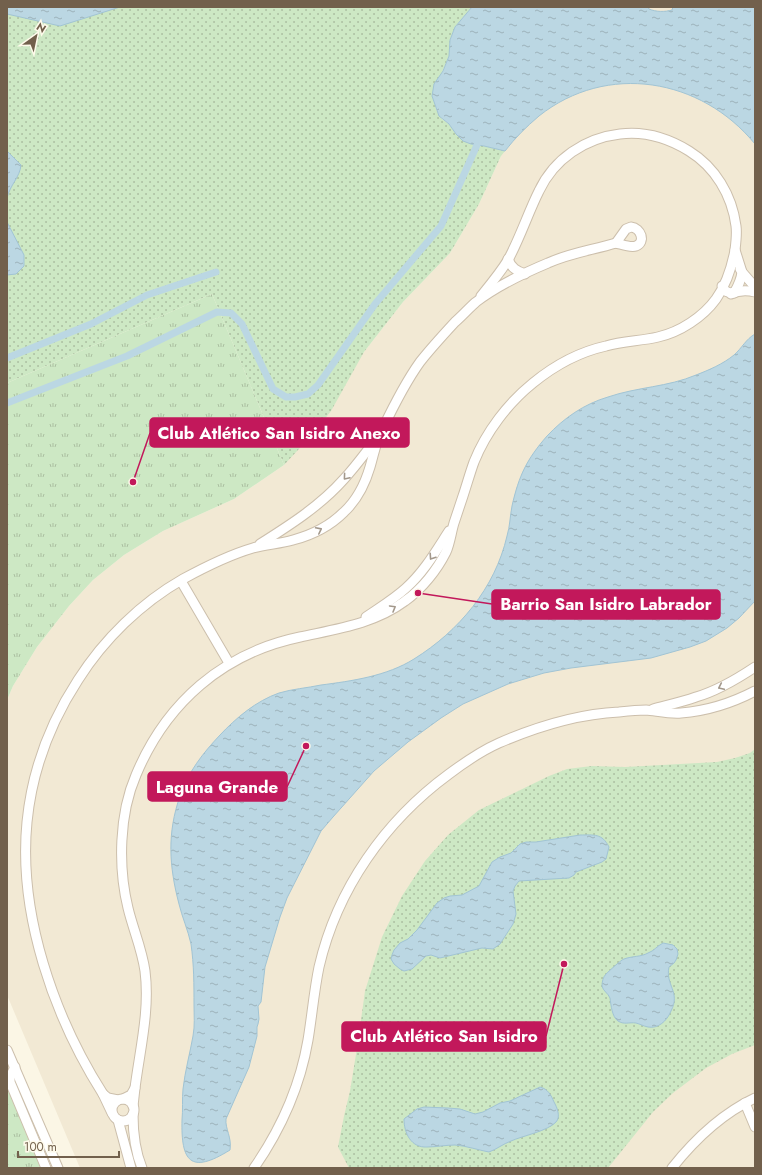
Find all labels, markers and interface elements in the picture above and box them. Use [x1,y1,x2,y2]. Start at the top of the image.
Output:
north arrow [16,16,56,56]
text: N [33,19,49,37]
callout: Club Atlético San Isidro Anexo [150,418,409,447]
text: Club Atlético San Isidro Anexo [157,421,401,445]
one-way arrow [343,472,350,480]
one-way arrow [314,527,322,535]
one-way arrow [430,553,437,560]
callout: Barrio San Isidro Labrador [492,590,720,619]
text: Barrio San Isidro Labrador [500,592,712,616]
one-way arrow [389,606,396,613]
one-way arrow [718,682,726,690]
callout: Laguna Grande [148,772,287,801]
text: Laguna Grande [156,775,278,799]
callout: Club Atlético San Isidro [342,1022,546,1051]
text: Club Atlético San Isidro [350,1024,538,1048]
scale bar [18,1133,119,1159]
text: 100 m [24,1138,57,1156]

